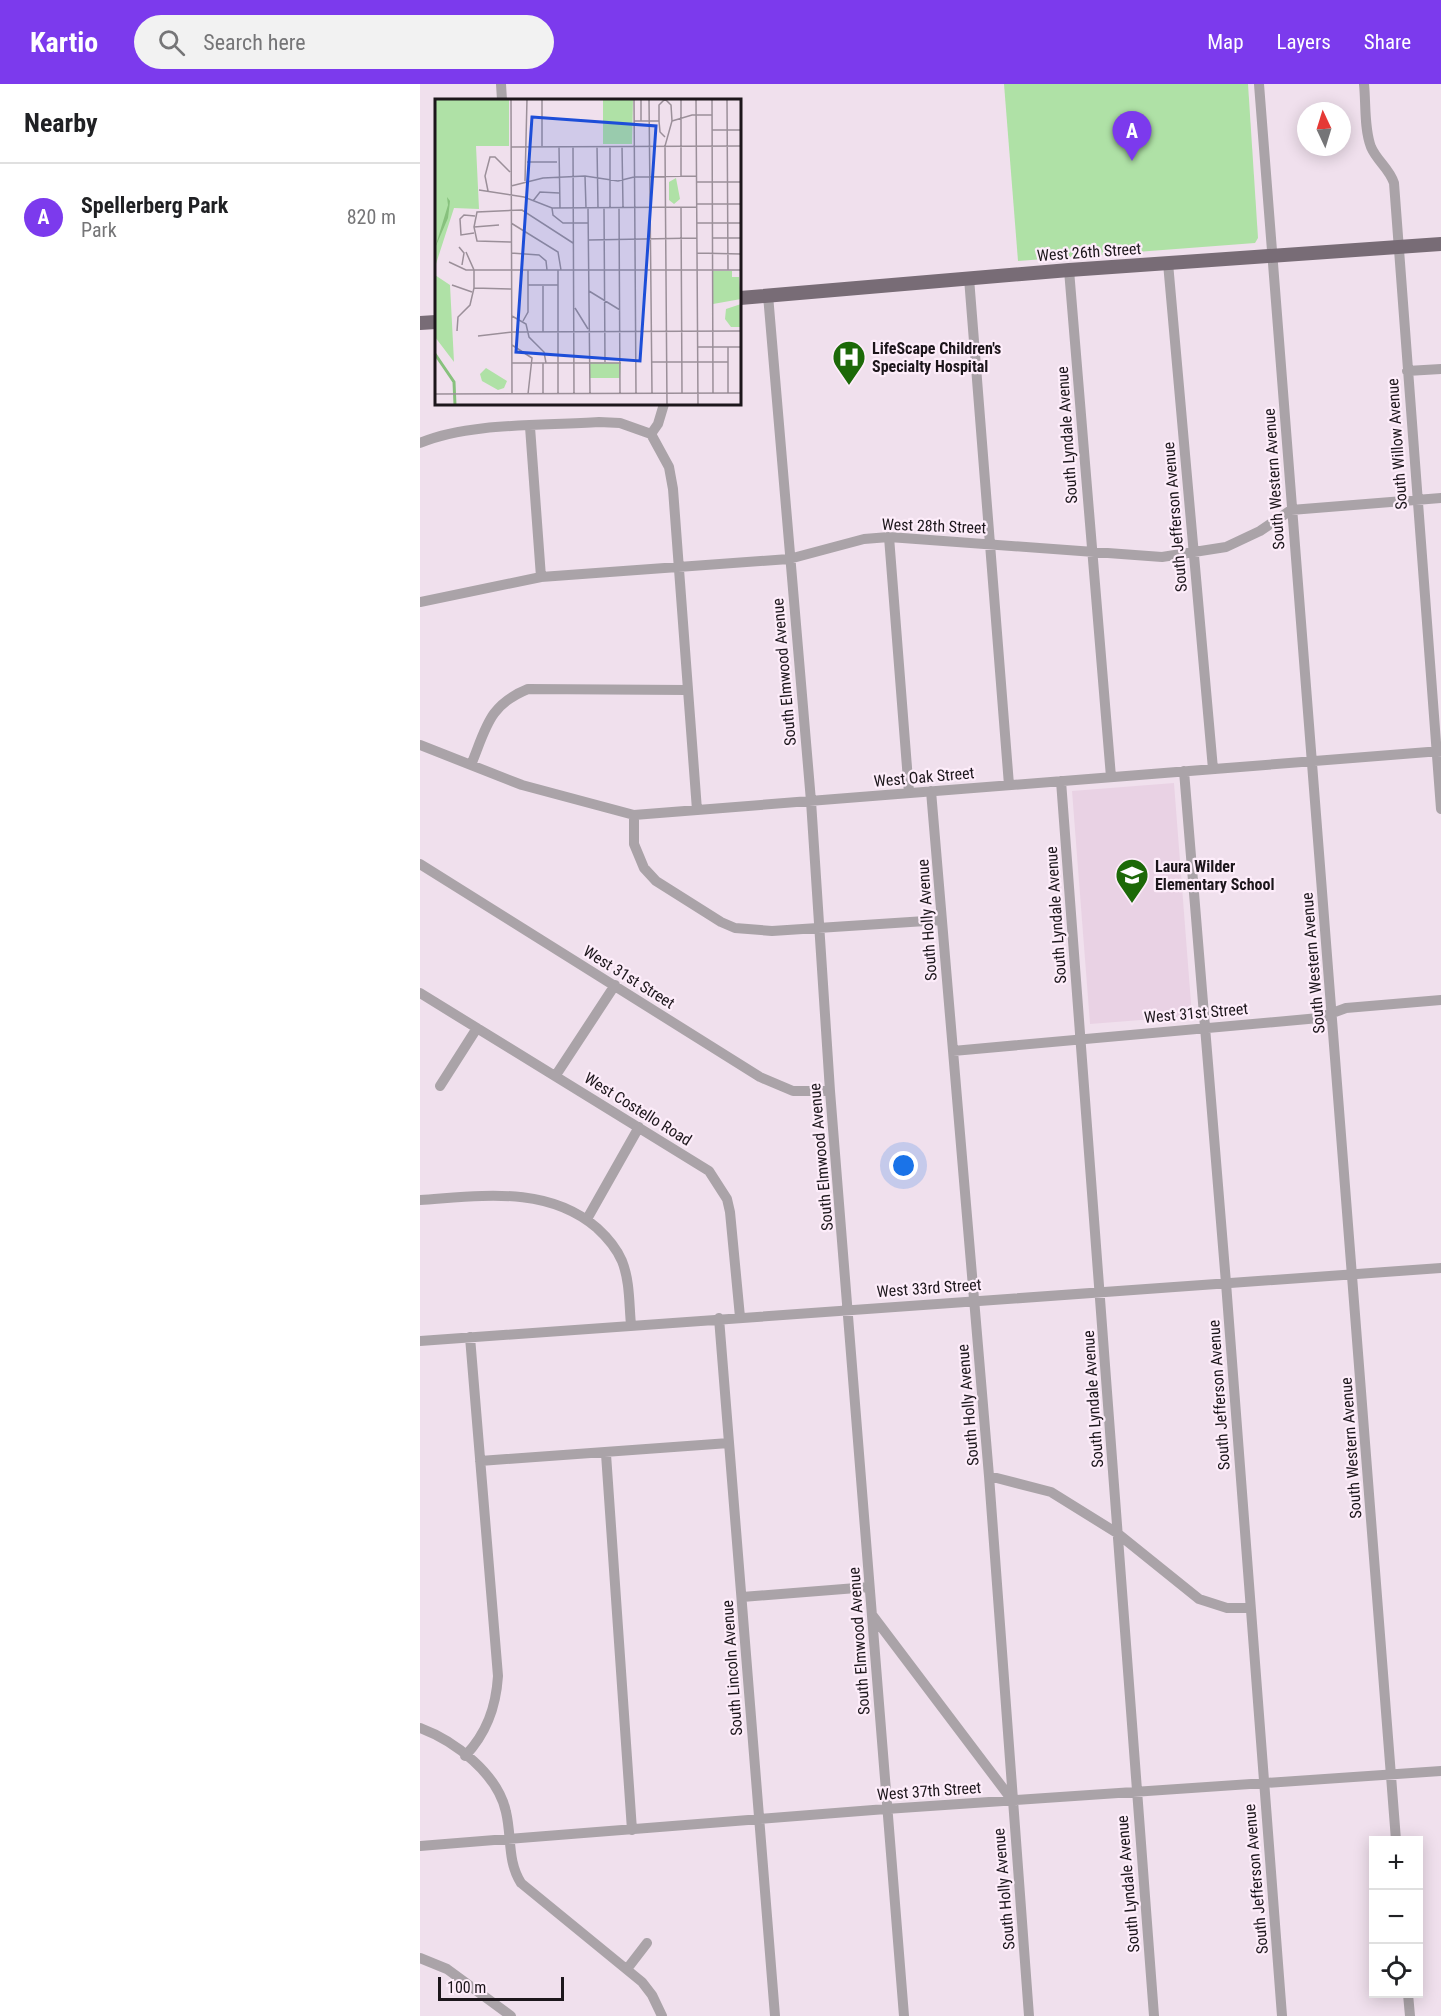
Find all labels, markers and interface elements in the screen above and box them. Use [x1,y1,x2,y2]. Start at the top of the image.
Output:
search box [134,15,554,69]
text: Kartio [30,26,98,59]
icon: search [155,26,188,59]
text: Search here [203,30,306,55]
text: Map [1207,30,1244,54]
text: Layers [1277,30,1331,54]
text: Share [1364,30,1411,54]
inset map [435,99,741,405]
north arrow [1297,102,1351,156]
text: Nearby [24,108,98,138]
pin: A [1112,112,1152,161]
text: Spellerberg Park [81,193,228,218]
text: A [38,205,49,229]
text: 820 m [347,205,396,229]
text: Park [81,218,117,242]
street label: West 26th Street [1036,239,1142,265]
hospital icon: LifeScape Children's Specialty Hospital [831,339,867,386]
place label: LifeScape Children's Specialty Hospital [872,339,1001,376]
street label: South Lyndale Avenue [1053,366,1081,504]
street label: South Willow Avenue [1383,378,1411,510]
street label: South Western Avenue [1260,408,1288,550]
street label: South Jefferson Avenue [1159,441,1191,593]
street label: West 28th Street [881,515,987,537]
street label: South Elmwood Avenue [768,597,800,747]
street label: West Oak Street [873,763,975,791]
street label: South Lyndale Avenue [1042,846,1070,984]
school or university icon: Laura Wilder Elementary School [1114,857,1150,904]
place label: Laura Wilder Elementary School [1155,857,1274,894]
street label: South Holly Avenue [913,859,941,981]
street label: South Western Avenue [1297,892,1329,1034]
street label: West 31st Street [580,941,678,1013]
street label: West 31st Street [1143,999,1249,1027]
street label: West Costello Road [581,1068,695,1150]
street label: South Elmwood Avenue [805,1082,837,1232]
your location [889,1151,918,1180]
street label: West 33rd Street [876,1275,982,1301]
street label: South Jefferson Avenue [1204,1319,1234,1471]
street label: South Lyndale Avenue [1079,1330,1107,1468]
street label: South Holly Avenue [953,1343,983,1467]
street label: South Western Avenue [1337,1377,1365,1519]
street label: South Elmwood Avenue [844,1567,874,1715]
street label: South Lincoln Avenue [718,1600,746,1736]
street label: West 37th Street [876,1778,982,1804]
street label: South Jefferson Avenue [1240,1803,1272,1955]
street label: South Lyndale Avenue [1113,1815,1143,1953]
street label: South Holly Avenue [989,1827,1019,1951]
map controls [1369,1836,1423,1998]
button: + [1369,1836,1423,1890]
button: − [1369,1890,1423,1944]
button: locate [1369,1944,1423,1998]
scale bar [438,1974,564,2002]
text: 100 m [447,1978,486,1997]

